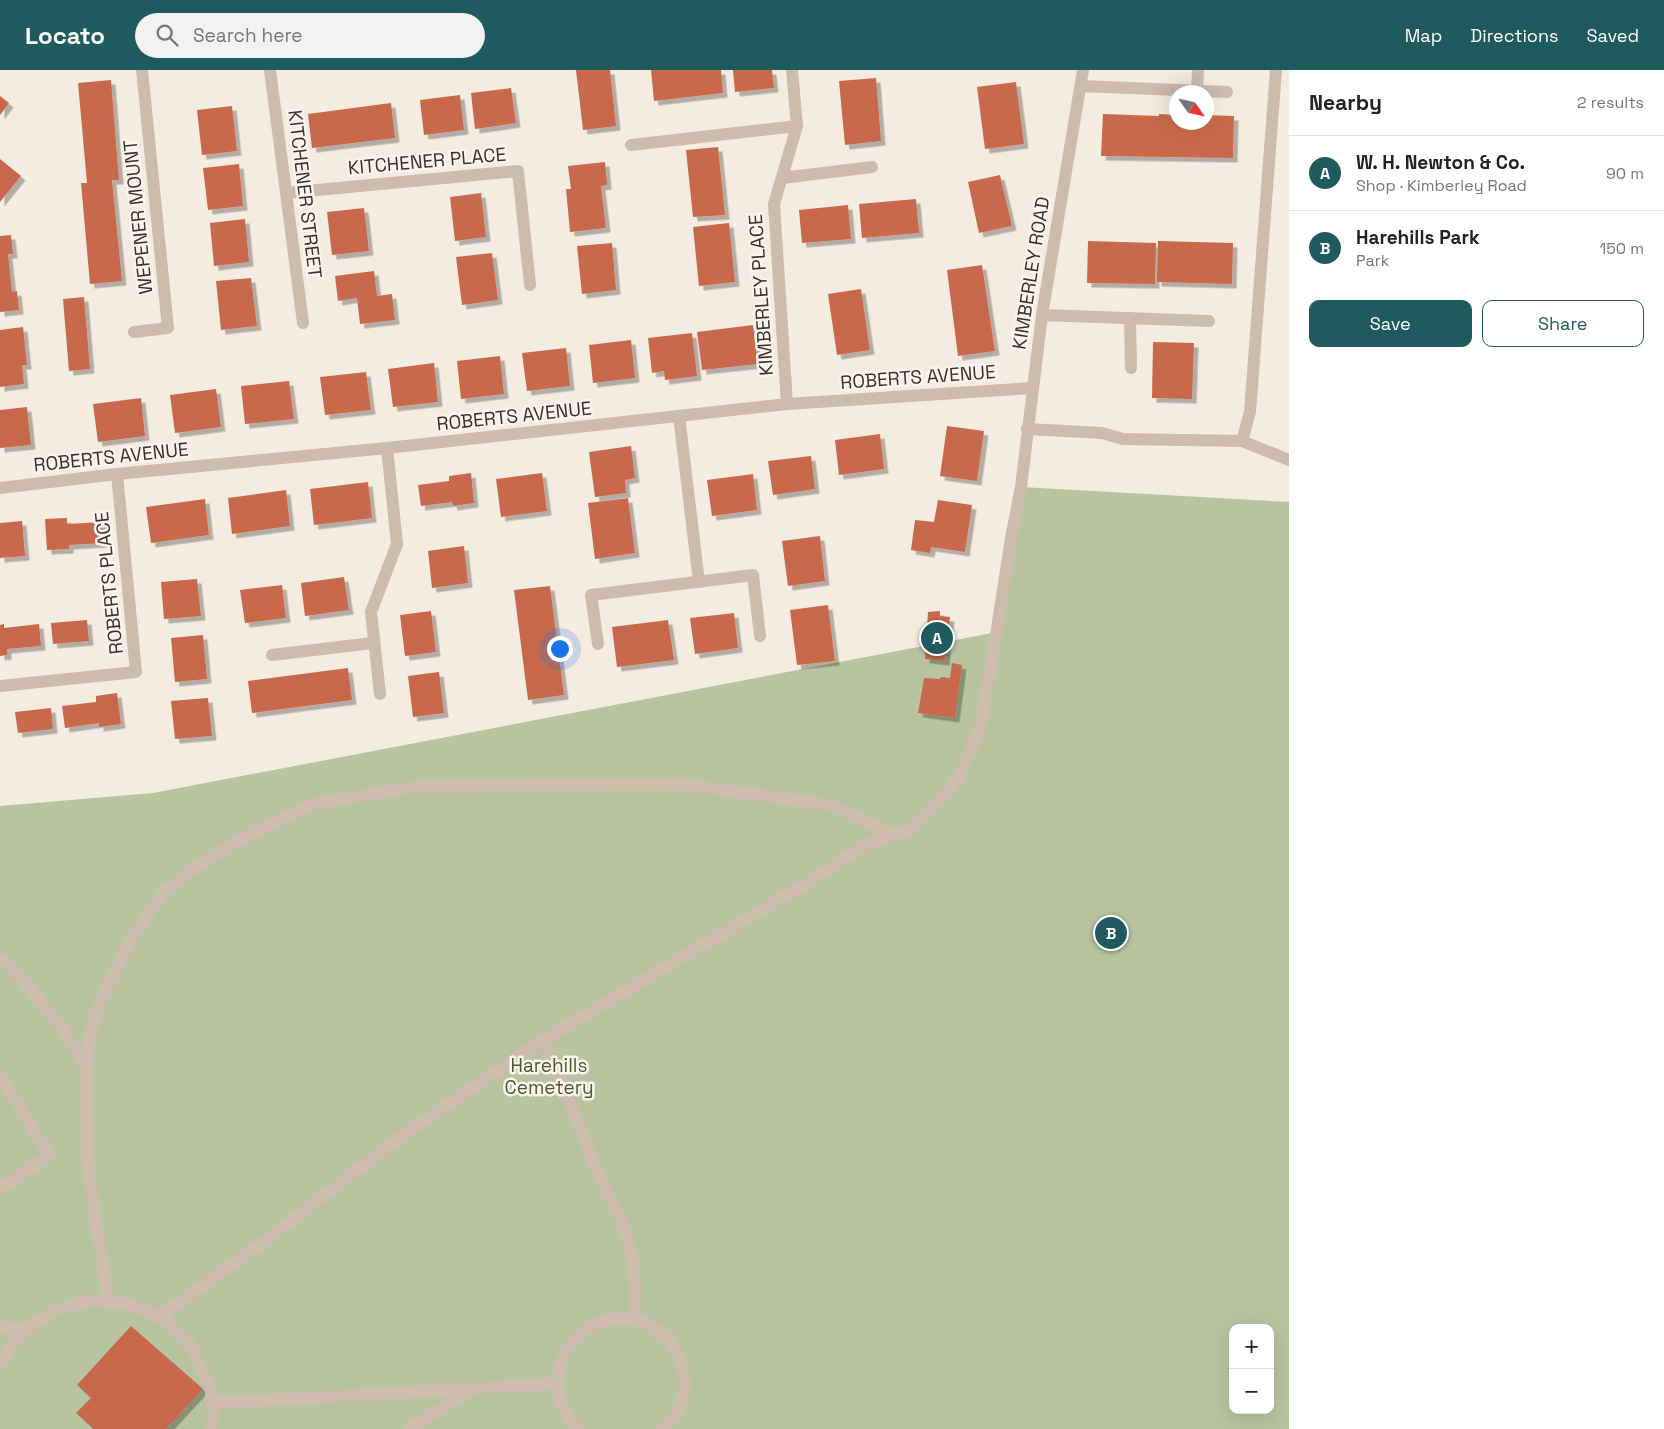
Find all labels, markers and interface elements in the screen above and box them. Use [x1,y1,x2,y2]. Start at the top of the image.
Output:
search box [135,13,485,58]
text: Locato [25,20,105,51]
icon: search [153,21,181,49]
text: Search here [193,23,302,48]
text: Map [1405,24,1442,47]
text: Directions [1470,24,1559,47]
text: Saved [1587,24,1639,47]
north arrow [1169,85,1214,130]
text: Nearby [1309,89,1382,116]
text: 2 results [1577,92,1644,113]
street label: KITCHENER STREET [282,109,328,279]
street label: WEPENER MOUNT [117,139,159,295]
street label: KITCHENER PLACE [347,142,507,180]
text: W. H. Newton & Co. [1356,150,1525,175]
text: A [1320,163,1330,184]
text: 90 m [1606,163,1644,184]
text: Shop · Kimberley Road [1356,175,1527,196]
street label: KIMBERLEY ROAD [1007,195,1055,351]
street label: KIMBERLEY PLACE [743,213,779,377]
text: Harehills Park [1356,225,1480,250]
text: B [1320,238,1330,259]
text: 150 m [1600,238,1644,259]
text: Park [1356,250,1389,271]
button: Save [1309,300,1472,347]
button: Share [1482,300,1644,347]
street label: ROBERTS AVENUE [839,359,997,395]
street label: ROBERTS AVENUE [435,395,593,437]
street label: ROBERTS AVENUE [32,436,190,478]
street label: ROBERTS PLACE [89,511,129,655]
pin: A [921,619,953,657]
your location [547,636,573,662]
pin: B [1095,914,1127,952]
park label: Harehills Cemetery [504,1053,594,1100]
map controls [1229,1324,1274,1414]
button: + [1229,1324,1274,1369]
button: − [1229,1369,1274,1414]

